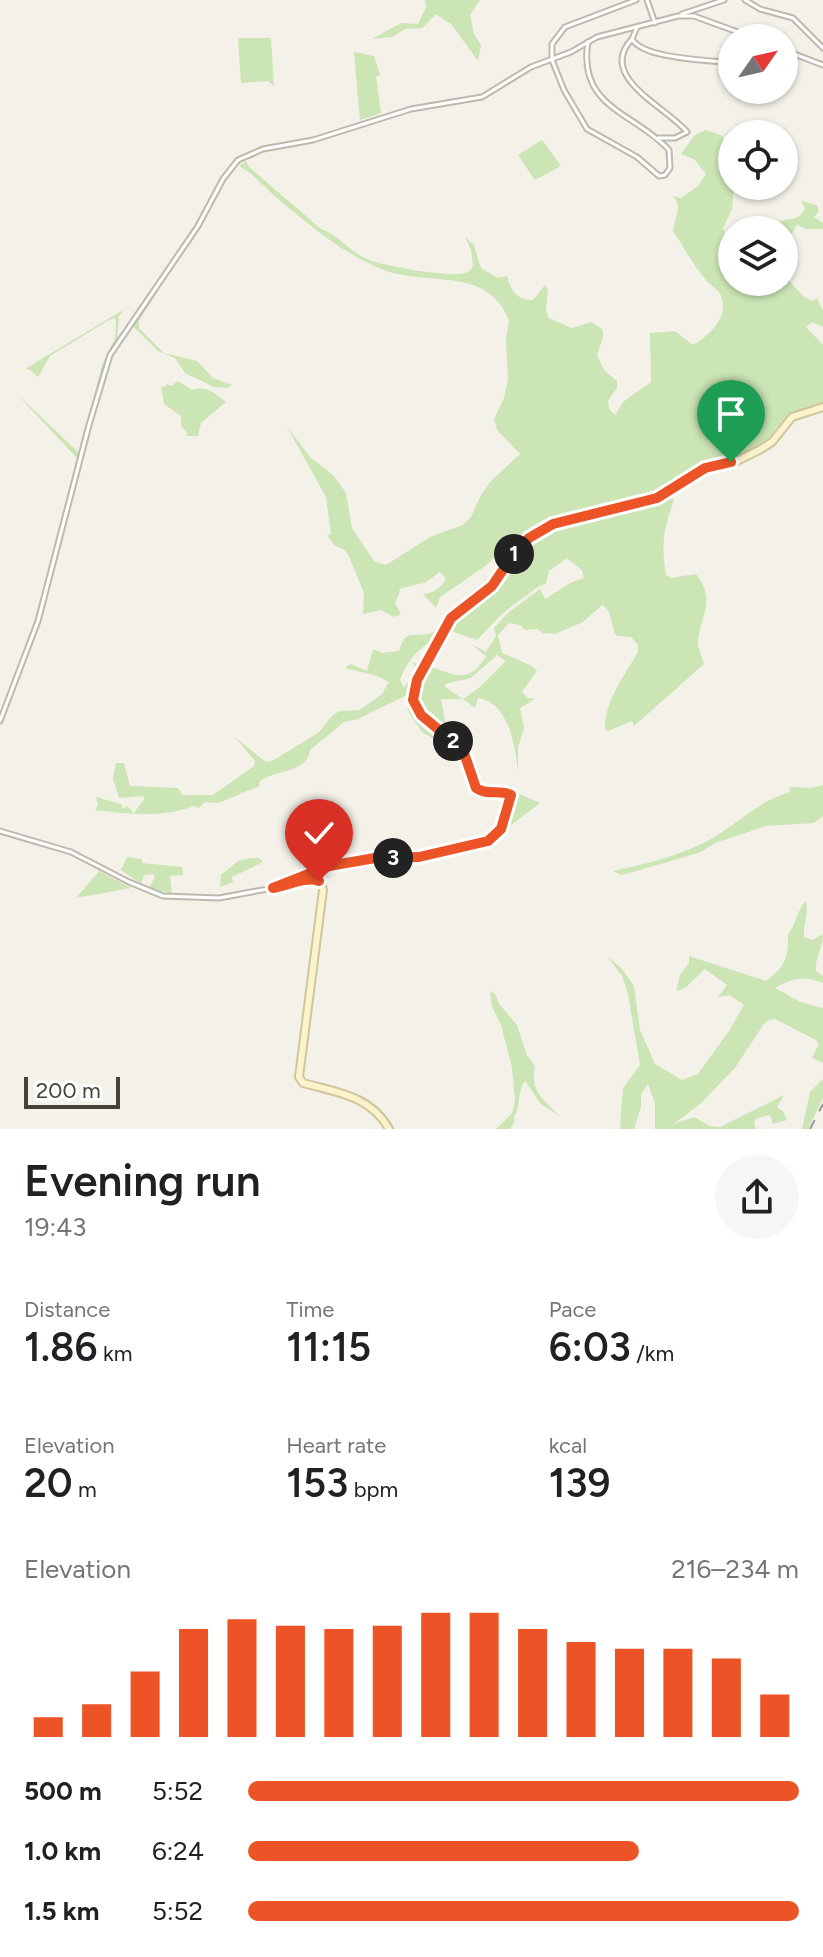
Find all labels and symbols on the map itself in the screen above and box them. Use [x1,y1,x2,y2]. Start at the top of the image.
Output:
north arrow [718,24,798,104]
pin [697,380,765,462]
pin: 1 [494,534,534,574]
pin: 2 [433,721,473,761]
pin [285,799,353,881]
pin: 3 [373,838,413,878]
scale bar [24,1073,120,1109]

